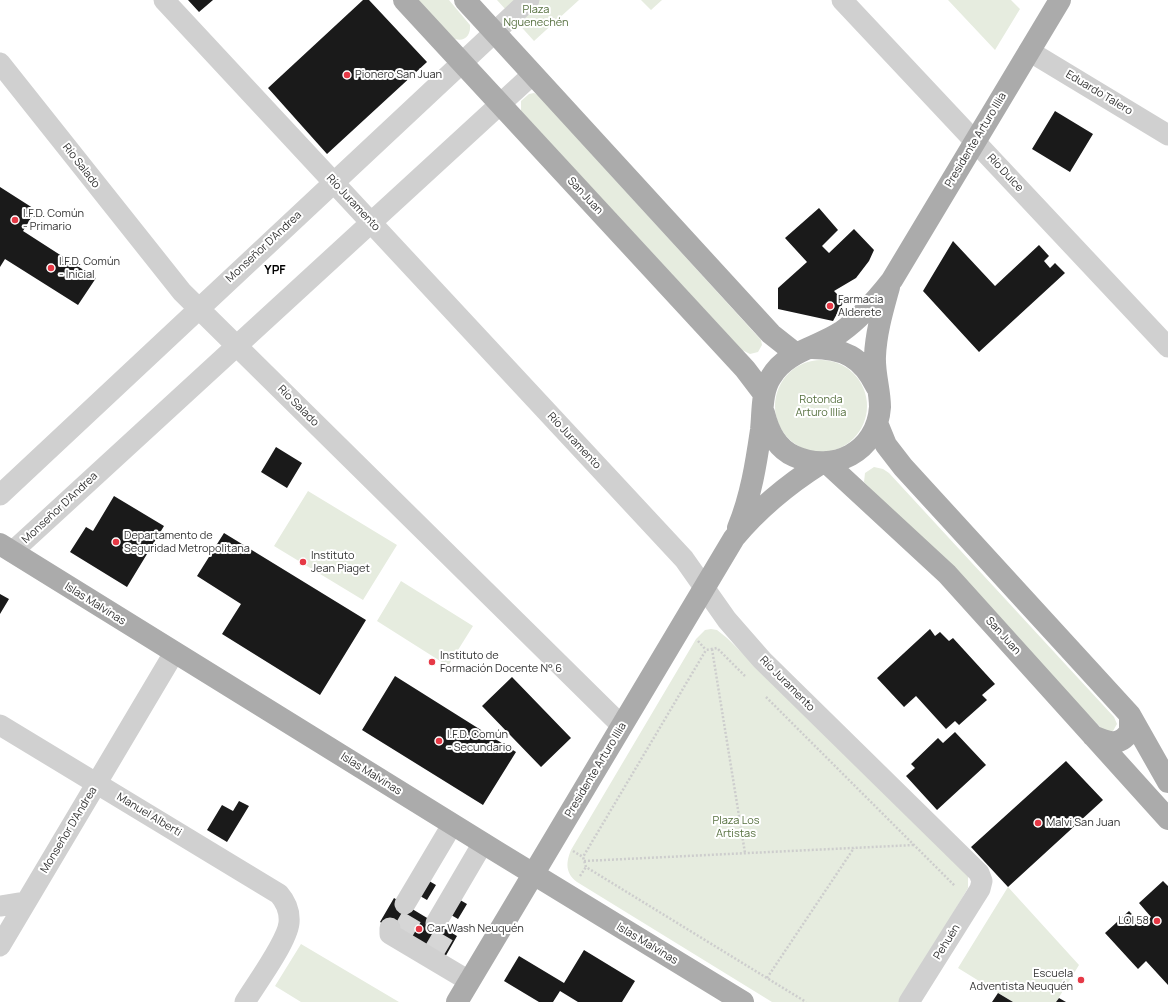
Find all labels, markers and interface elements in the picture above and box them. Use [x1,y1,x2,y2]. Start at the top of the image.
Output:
park label: Plaza Nguenechén [503,3,569,29]
place label: Pionero San Juan [355,68,442,82]
street label: Eduardo Talero [1063,68,1135,118]
marker: Pionero San Juan [342,70,352,80]
street label: Presidente Arturo Illia [942,90,1010,190]
street label: Río Salado [60,141,102,191]
street label: Río Dulce [984,151,1026,195]
street label: Río Juramento [323,172,383,234]
street label: San Juan [565,175,605,217]
place label: I.F.D. Común - Primario [23,207,84,233]
street label: Monseñor D'Andrea [224,209,304,285]
marker: I.F.D. Común - Primario [10,215,20,225]
place label: I.F.D. Común - Inicial [59,255,120,281]
marker: I.F.D. Común - Inicial [46,263,56,273]
district label: YPF [264,264,286,278]
place label: Farmacia Alderete [838,293,883,319]
marker: Farmacia Alderete [825,301,835,311]
street label: Río Salado [275,383,321,429]
park label: Rotonda Arturo Illia [796,393,846,419]
street label: Río Juramento [544,410,604,472]
street label: Monseñor D'Andrea [20,470,100,546]
place label: Departamento de Seguridad Metropolitana [124,529,250,555]
marker: Departamento de Seguridad Metropolitana [111,537,121,547]
place label: Instituto Jean Piaget [311,549,370,575]
marker: Instituto Jean Piaget [298,557,308,567]
street label: Islas Malvinas [62,580,128,628]
street label: San Juan [983,615,1023,657]
place label: Instituto de Formación Docente N° 6 [440,649,562,675]
street label: Río Juramento [757,654,817,714]
marker: Instituto de Formación Docente N° 6 [427,657,437,667]
street label: Presidente Arturo Illia [562,720,630,820]
place label: I.F.D. Común - Secundario [447,728,512,754]
marker: I.F.D. Común - Secundario [434,736,444,746]
street label: Islas Malvinas [338,750,404,798]
street label: Monseñor D'Andrea [38,784,100,876]
street label: Manuel Alberti [114,791,184,839]
park label: Plaza Los Artistas [713,814,759,840]
place label: Malvi San Juan [1046,816,1120,830]
marker: Malvi San Juan [1033,818,1043,828]
place label: LOI 58 [1118,914,1149,928]
marker: LOI 58 [1152,916,1162,926]
street label: Islas Malvinas [614,920,680,968]
place label: Car Wash Neuquén [427,922,524,936]
street label: Pehuén [931,922,963,962]
marker: Car Wash Neuquén [414,924,424,934]
place label: Escuela Adventista Neuquén [970,967,1073,993]
marker: Escuela Adventista Neuquén [1076,975,1086,985]

